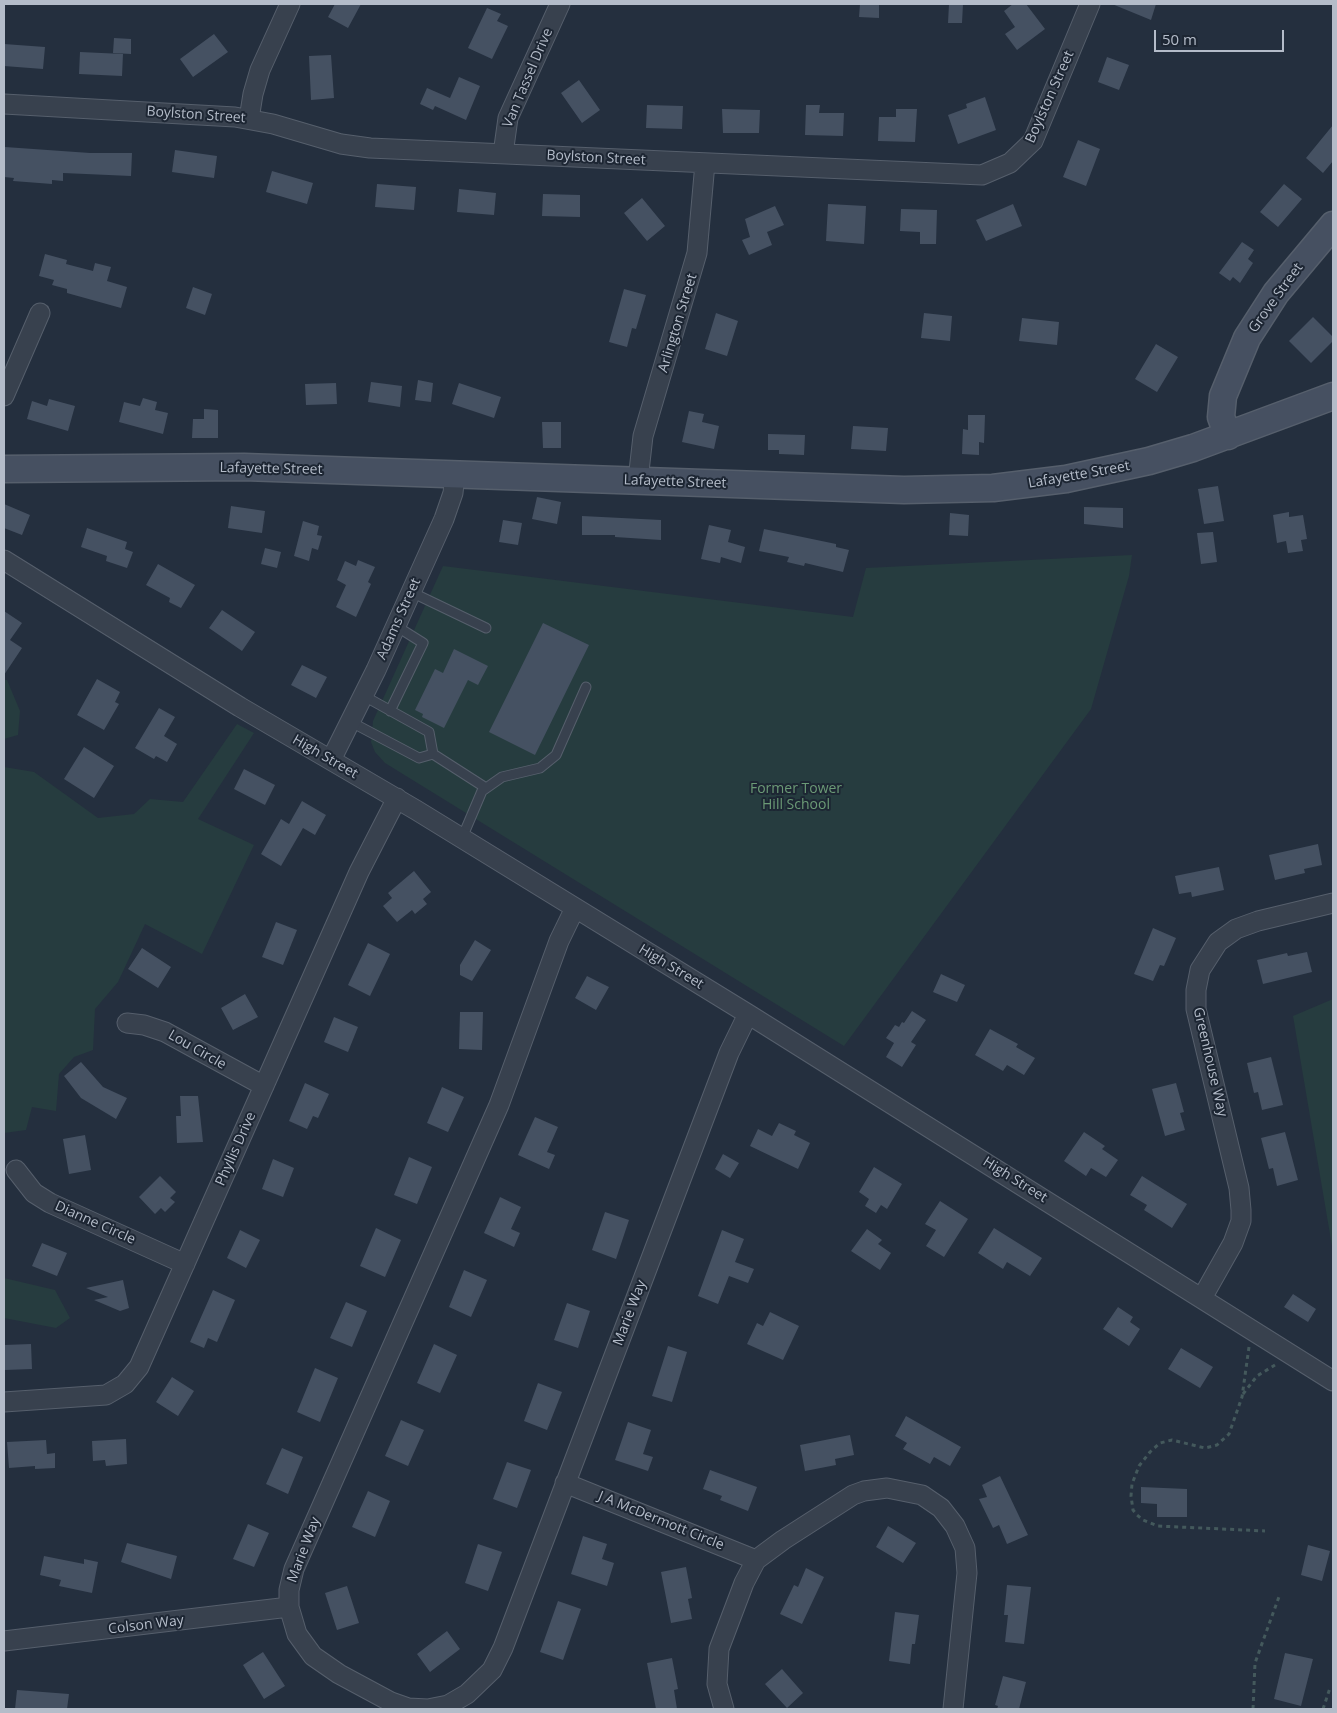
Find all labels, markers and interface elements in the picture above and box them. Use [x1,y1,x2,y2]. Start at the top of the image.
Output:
scale bar [1157,20,1287,52]
street label: Van Tassel Drive [499,26,557,130]
text: 50 m [1162,29,1197,49]
street label: Boylston Street [1022,48,1078,146]
street label: Boylston Street [146,103,246,127]
street label: Boylston Street [546,147,646,169]
street label: Grove Street [1245,260,1307,336]
street label: Arlington Street [655,272,701,374]
street label: Lafayette Street [1027,458,1131,492]
street label: Lafayette Street [219,460,323,478]
street label: Lafayette Street [623,472,727,492]
street label: Adams Street [374,576,424,662]
street label: High Street [289,732,361,782]
park label: Former Tower Hill School [750,781,842,814]
street label: High Street [635,941,707,993]
street label: Greenhouse Way [1189,1006,1231,1118]
street label: Lou Circle [165,1027,229,1073]
street label: Phyllis Drive [212,1109,260,1189]
street label: High Street [980,1154,1050,1206]
street label: Dianne Circle [52,1198,138,1248]
street label: Marie Way [610,1278,650,1348]
street label: J A McDermott Circle [596,1488,726,1554]
street label: Marie Way [284,1515,324,1585]
street label: Colson Way [107,1612,185,1638]

